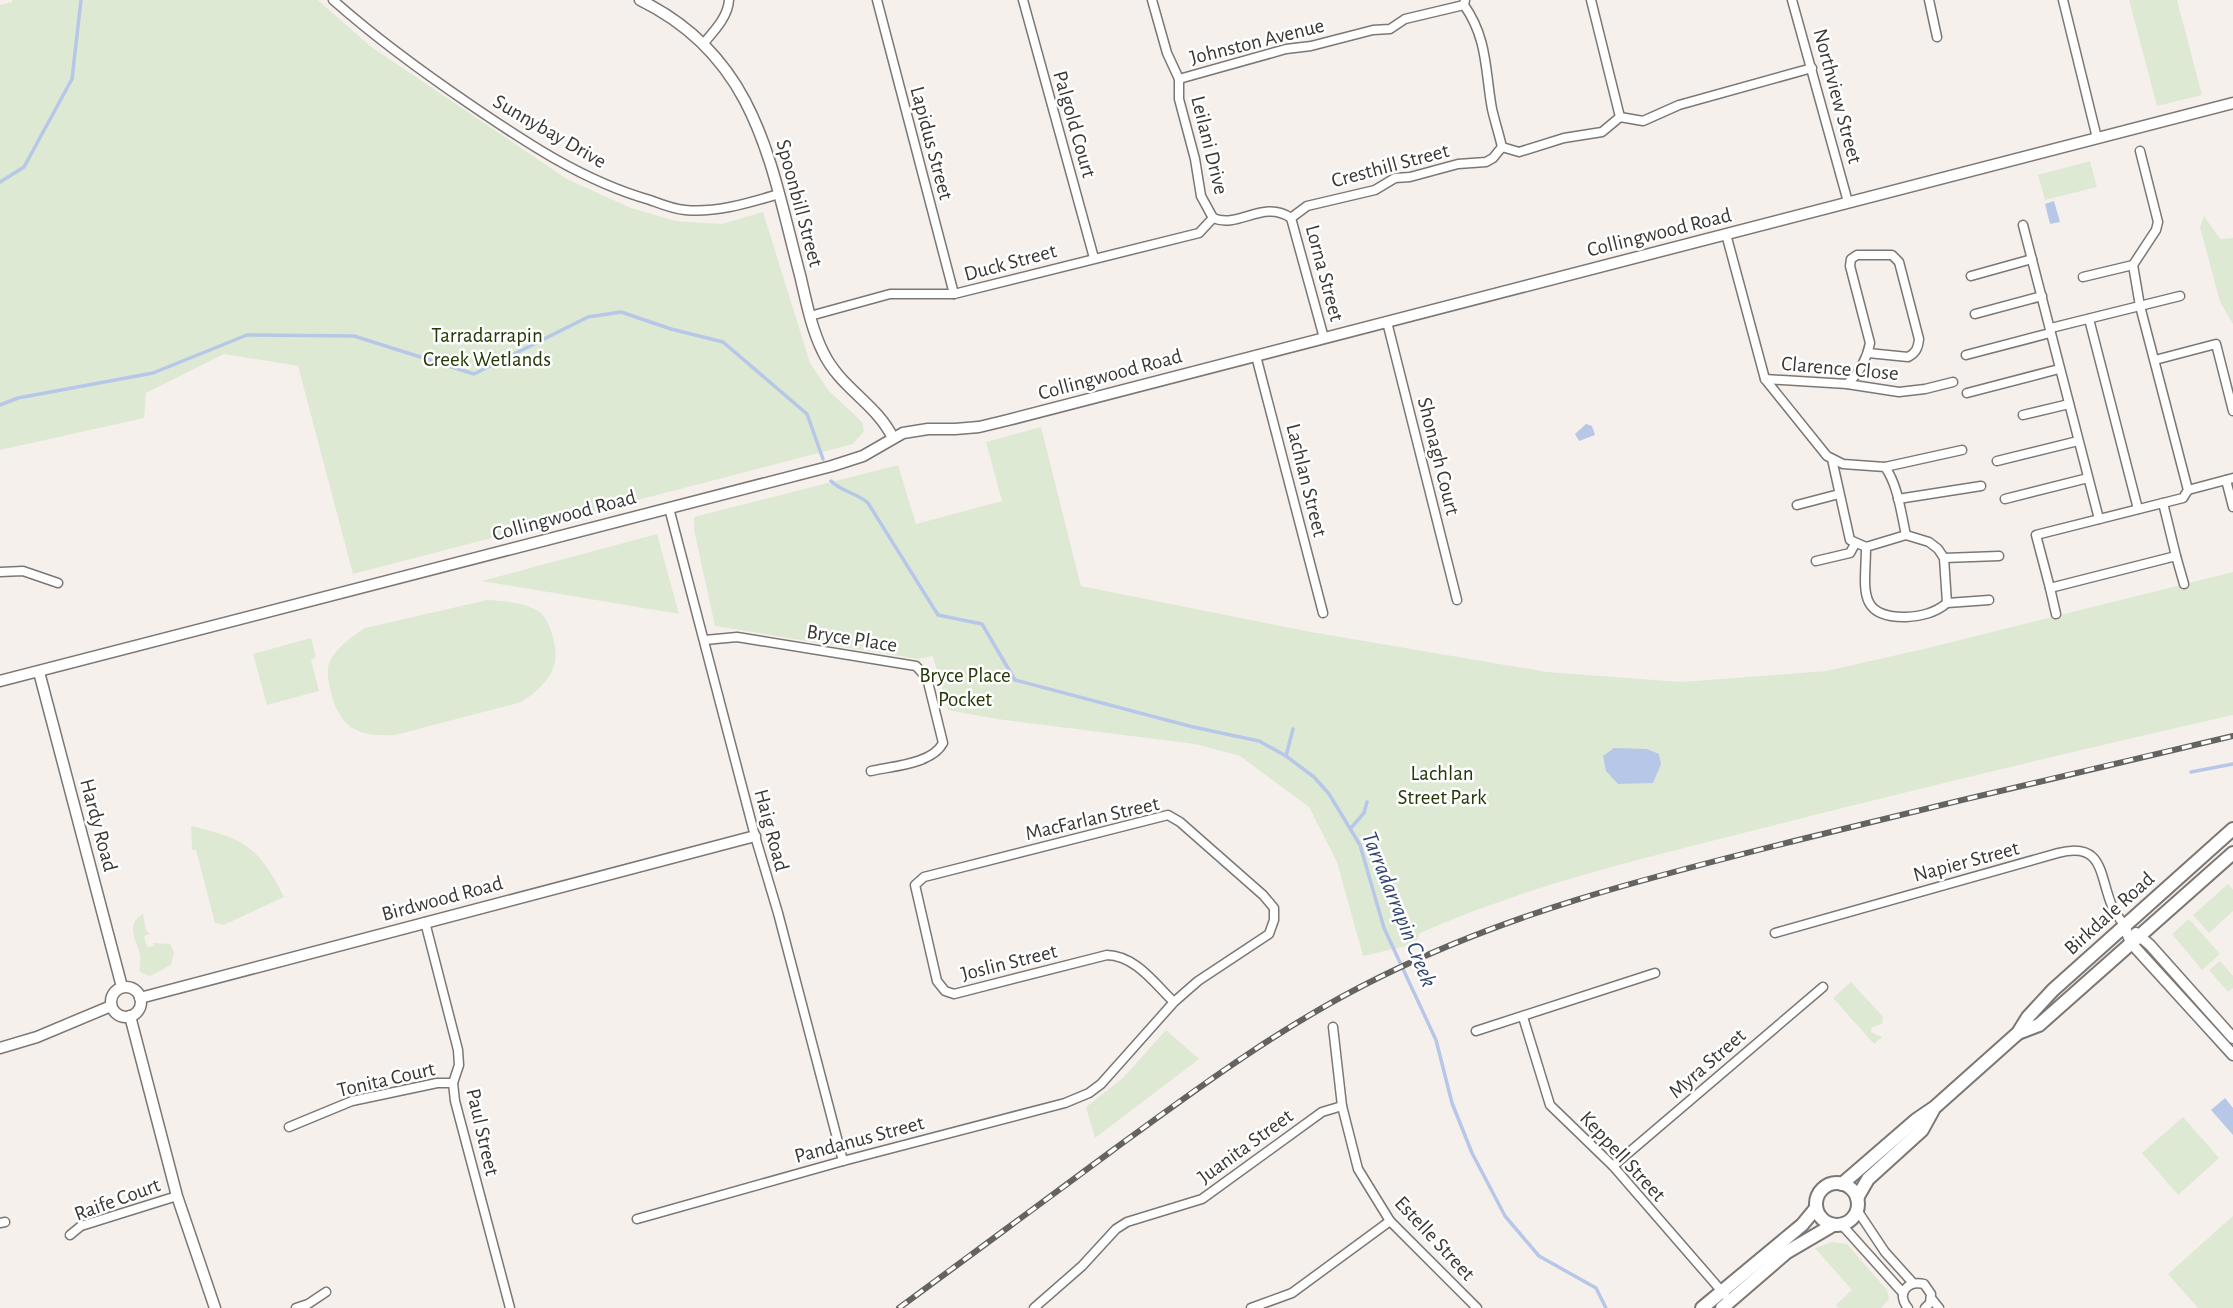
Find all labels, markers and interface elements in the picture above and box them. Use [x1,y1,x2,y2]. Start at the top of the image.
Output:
street label: Johnston Avenue [1188,15,1326,68]
street label: Northview Street [1809,26,1866,166]
street label: Palgold Court [1049,68,1100,180]
street label: Lapidus Street [906,84,957,202]
street label: Sunnybay Drive [490,91,610,172]
street label: Leilani Drive [1187,94,1232,197]
street label: Spoonbill Street [772,137,827,269]
street label: Cresthill Street [1329,140,1451,191]
street label: Collingwood Road [1585,204,1734,261]
street label: Lorna Street [1302,223,1348,324]
street label: Duck Street [962,240,1059,285]
park label: Tarradarrapin Creek Wetlands [423,325,551,370]
street label: Collingwood Road [1036,345,1184,404]
street label: Clarence Close [1780,353,1900,384]
street label: Shonagh Court [1414,395,1463,517]
street label: Lachlan Street [1282,421,1331,539]
street label: Collingwood Road [490,486,638,545]
street label: Bryce Place [805,621,899,656]
park label: Bryce Place Pocket [919,665,1011,710]
park label: Lachlan Street Park [1397,763,1487,808]
street label: Hardy Road [76,776,121,874]
street label: Haig Road [750,787,793,874]
street label: MacFarlan Street [1023,793,1161,844]
water label: Tarradarrapin Creek [1357,829,1440,991]
street label: Napier Street [1911,837,2022,886]
street label: Birkdale Road [2060,868,2158,959]
street label: Birdwood Road [379,872,505,925]
street label: Joslin Street [959,940,1060,985]
street label: Myra Street [1665,1024,1750,1102]
street label: Tonita Court [335,1058,437,1101]
street label: Paul Street [462,1086,503,1178]
street label: Juanita Street [1194,1105,1297,1188]
street label: Keppell Street [1576,1107,1670,1206]
street label: Pandanus Street [792,1112,927,1167]
street label: Raife Court [71,1174,163,1225]
street label: Estelle Street [1390,1192,1479,1285]

